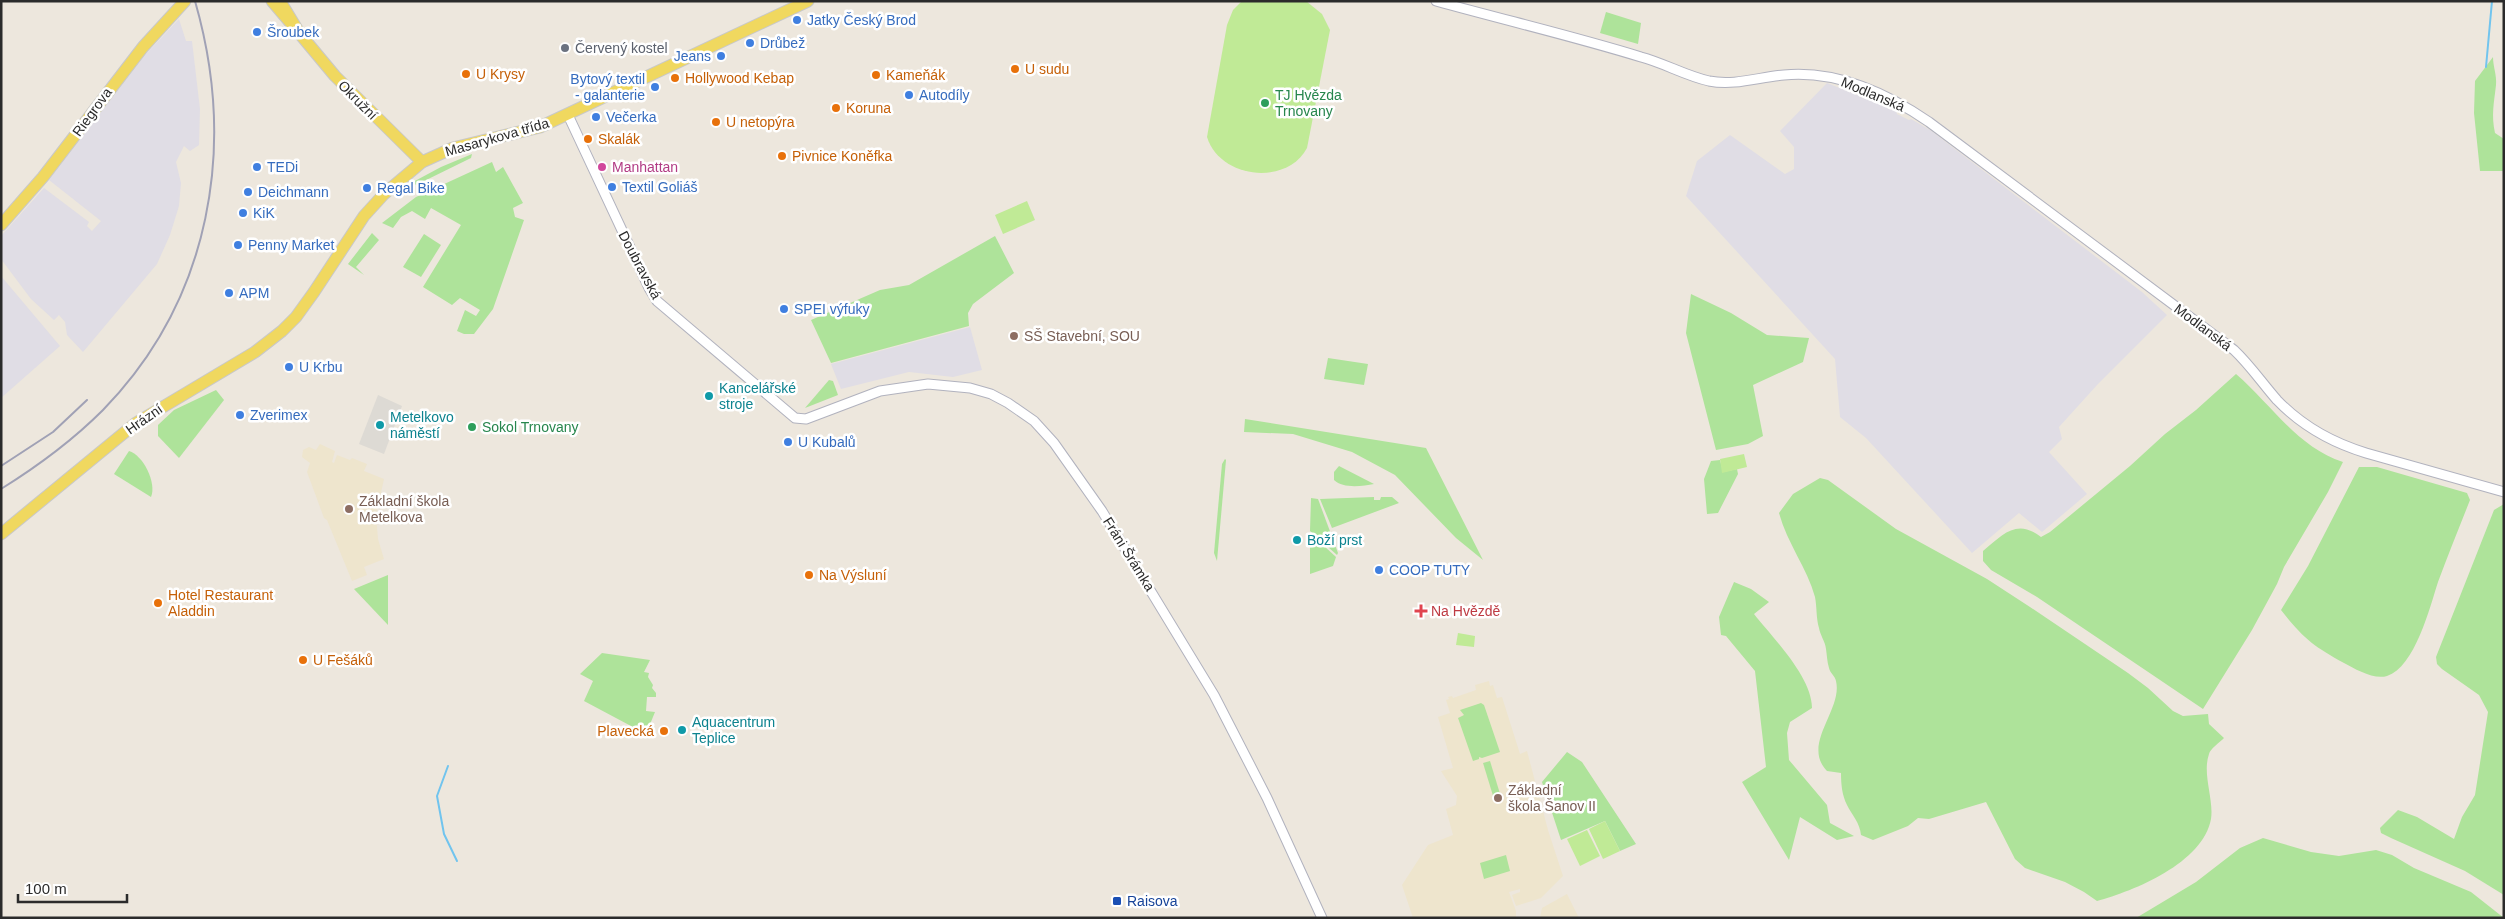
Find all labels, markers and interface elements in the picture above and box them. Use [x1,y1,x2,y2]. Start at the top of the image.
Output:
place label: Jatky Český Brod [807,12,916,28]
marker: Jatky Český Brod [791,14,803,26]
place label: Šroubek [267,24,320,40]
marker: Šroubek [251,26,263,38]
place label: Drůbež [760,35,805,51]
marker: Drůbež [744,37,756,49]
place label: Červený kostel [575,40,668,56]
marker: Červený kostel [559,42,571,54]
place label: Jeans [674,48,711,64]
marker: Jeans [715,50,727,62]
place label: U sudu [1025,61,1069,77]
marker: U sudu [1009,63,1021,75]
place label: U Krysy [476,66,525,82]
place label: Kameňák [886,67,946,83]
marker: U Krysy [460,68,472,80]
marker: Kameňák [870,69,882,81]
place label: Hollywood Kebap [685,70,794,86]
place label: Bytový textil - galanterie [570,71,645,103]
marker: Hollywood Kebap [669,72,681,84]
street label: Modlanská [1839,73,1907,115]
street label: Okružní [335,77,381,123]
marker: Bytový textil - galanterie [649,81,661,93]
street label: Riegrova [69,84,115,139]
place label: Autodíly [919,87,970,103]
place label: TJ Hvězda Trnovany [1275,87,1342,119]
marker: Autodíly [903,89,915,101]
marker: TJ Hvězda Trnovany [1259,97,1271,109]
place label: Koruna [846,100,891,116]
marker: Koruna [830,102,842,114]
place label: Večerka [606,109,657,125]
marker: Večerka [590,111,602,123]
street label: Masarykova třída [443,114,551,159]
place label: U netopýra [726,114,795,130]
marker: U netopýra [710,116,722,128]
place label: Skalák [598,131,641,147]
marker: Skalák [582,133,594,145]
place label: Pivnice Koněfka [792,148,893,164]
marker: Pivnice Koněfka [776,150,788,162]
place label: TEDi [267,159,298,175]
place label: Manhattan [612,159,678,175]
marker: TEDi [251,161,263,173]
marker: Manhattan [596,161,608,173]
place label: Textil Goliáš [622,179,697,195]
place label: Regal Bike [377,180,445,196]
marker: Textil Goliáš [606,181,618,193]
marker: Regal Bike [361,182,373,194]
place label: Deichmann [258,184,329,200]
marker: Deichmann [242,186,254,198]
place label: KiK [253,205,275,221]
marker: KiK [237,207,249,219]
street label: Doubravská [615,228,665,302]
place label: Penny Market [248,237,334,253]
marker: Penny Market [232,239,244,251]
place label: APM [239,285,269,301]
marker: APM [223,287,235,299]
street label: Modlanská [2171,300,2235,354]
place label: SPEI výfuky [794,301,869,317]
marker: SPEI výfuky [778,303,790,315]
place label: SŠ Stavební, SOU [1024,328,1140,344]
marker: SŠ Stavební, SOU [1008,330,1020,342]
place label: U Krbu [299,359,343,375]
marker: U Krbu [283,361,295,373]
place label: Kancelářské stroje [719,380,796,412]
marker: Kancelářské stroje [703,390,715,402]
street label: Hrázní [123,401,166,437]
place label: Zverimex [250,407,308,423]
marker: Zverimex [234,409,246,421]
place label: Metelkovo náměstí [390,409,454,441]
marker: Metelkovo náměstí [374,419,386,431]
place label: Sokol Trnovany [482,419,579,435]
marker: Sokol Trnovany [466,421,478,433]
place label: U Kubalů [798,434,856,450]
marker: U Kubalů [782,436,794,448]
place label: Základní škola Metelkova [359,493,449,525]
marker: Základní škola Metelkova [343,503,355,515]
street label: Fráni Šrámka [1100,514,1158,594]
place label: Boží prst [1307,532,1362,548]
marker: Boží prst [1291,534,1303,546]
place label: COOP TUTY [1389,562,1471,578]
marker: COOP TUTY [1373,564,1385,576]
place label: Na Výsluní [819,567,887,583]
marker: Na Výsluní [803,569,815,581]
place label: Hotel Restaurant Aladdin [168,587,273,619]
marker: Hotel Restaurant Aladdin [152,597,164,609]
place label: Na Hvězdě [1431,603,1500,619]
marker: Na Hvězdě [1415,605,1427,617]
place label: U Fešáků [313,652,373,668]
marker: U Fešáků [297,654,309,666]
place label: Aquacentrum Teplice [692,714,775,746]
place label: Plavecká [597,723,654,739]
marker: Aquacentrum Teplice [676,724,688,736]
marker: Plavecká [658,725,670,737]
place label: Základní škola Šanov II [1508,782,1596,814]
marker: Základní škola Šanov II [1492,792,1504,804]
scale bar [18,872,126,904]
text: 100 m [25,880,67,897]
place label: Raisova [1127,893,1178,909]
marker: Raisova [1111,895,1123,907]

